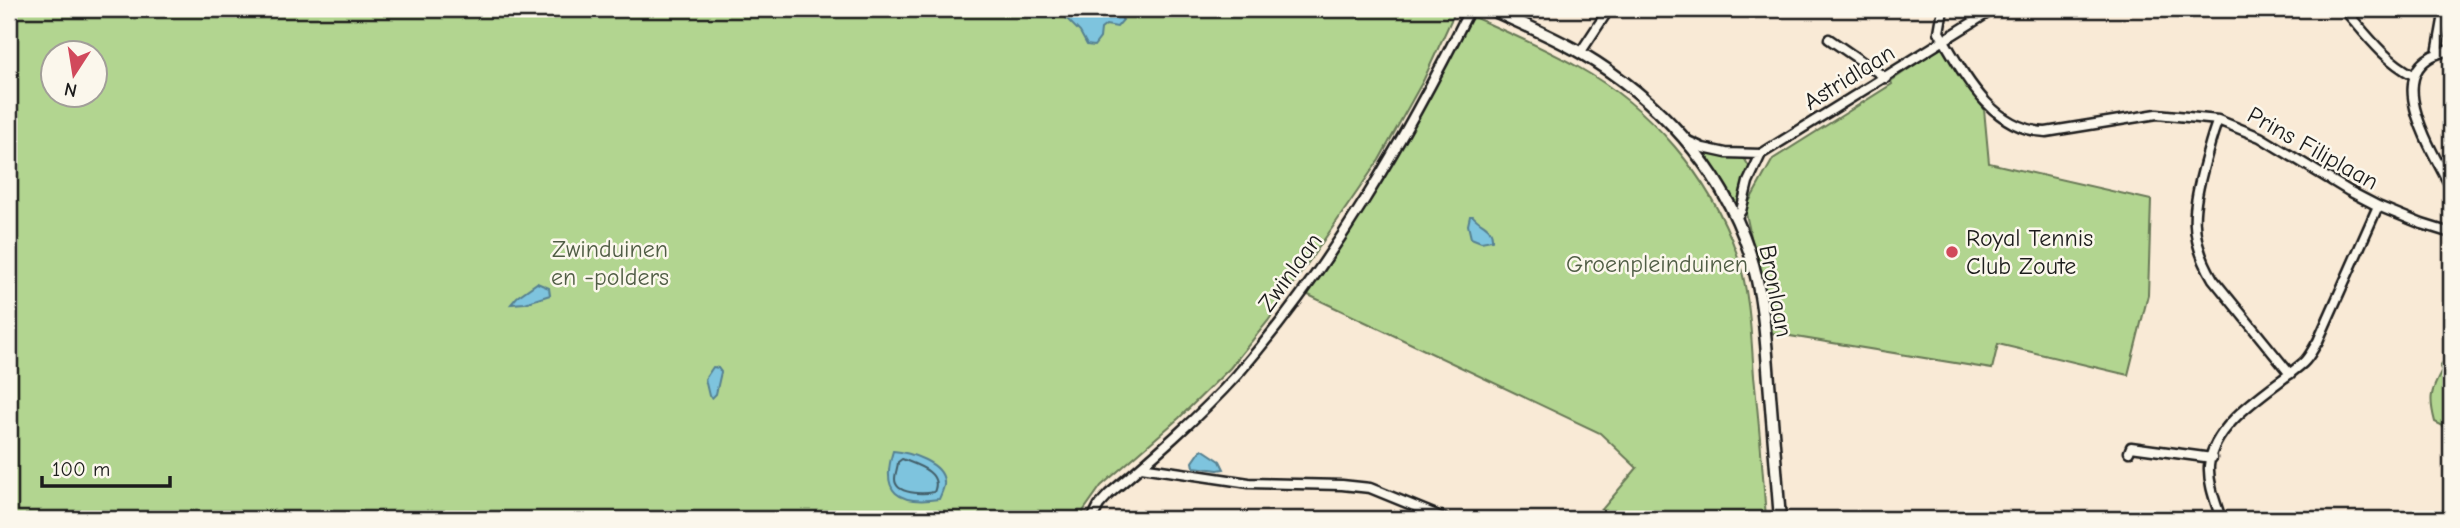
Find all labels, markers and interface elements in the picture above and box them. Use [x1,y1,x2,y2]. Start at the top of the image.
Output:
north arrow [38,38,108,108]
street label: Astridlaan [1798,38,1900,116]
text: N [62,78,79,102]
street label: Prins Filiplaan [2242,100,2384,196]
place label: Royal Tennis Club Zoute [1966,224,2093,280]
street label: Zwinlaan [1252,227,1328,317]
park label: Zwinduinen en -polders [551,235,669,291]
street label: Bronlaan [1753,243,1799,339]
marker: Royal Tennis Club Zoute [1944,244,1960,260]
park label: Groenpleinduinen [1566,250,1748,278]
scale bar [42,444,170,488]
text: 100 m [52,457,110,481]

